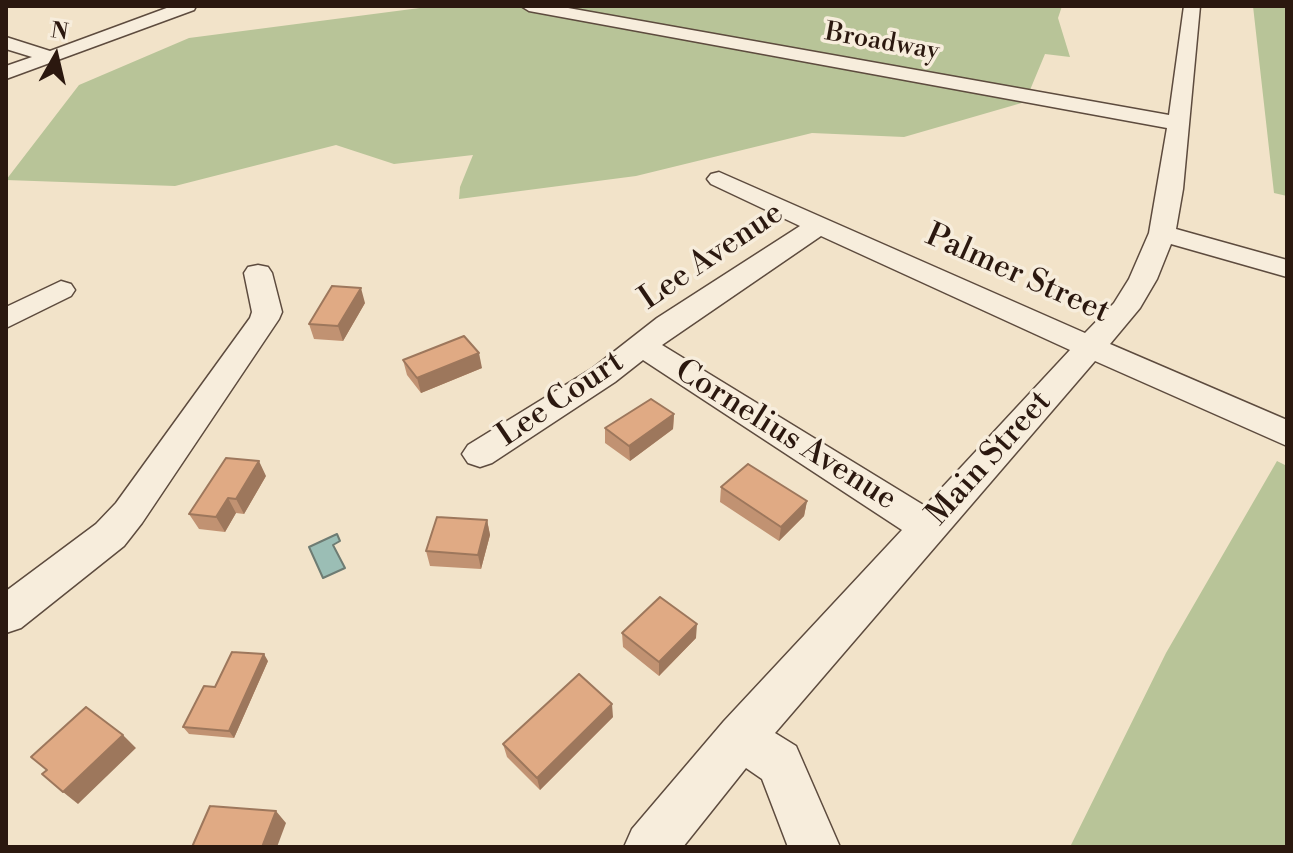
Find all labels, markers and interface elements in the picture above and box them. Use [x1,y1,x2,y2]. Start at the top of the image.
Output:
north arrow [16,16,96,96]
text: N [49,17,70,46]
street label: Broadway [822,18,942,68]
street label: Lee Avenue [633,195,791,319]
street label: Palmer Street [919,217,1115,333]
street label: Lee Court [490,344,632,456]
street label: Cornelius Avenue [667,352,903,520]
street label: Main Street [920,384,1060,534]

